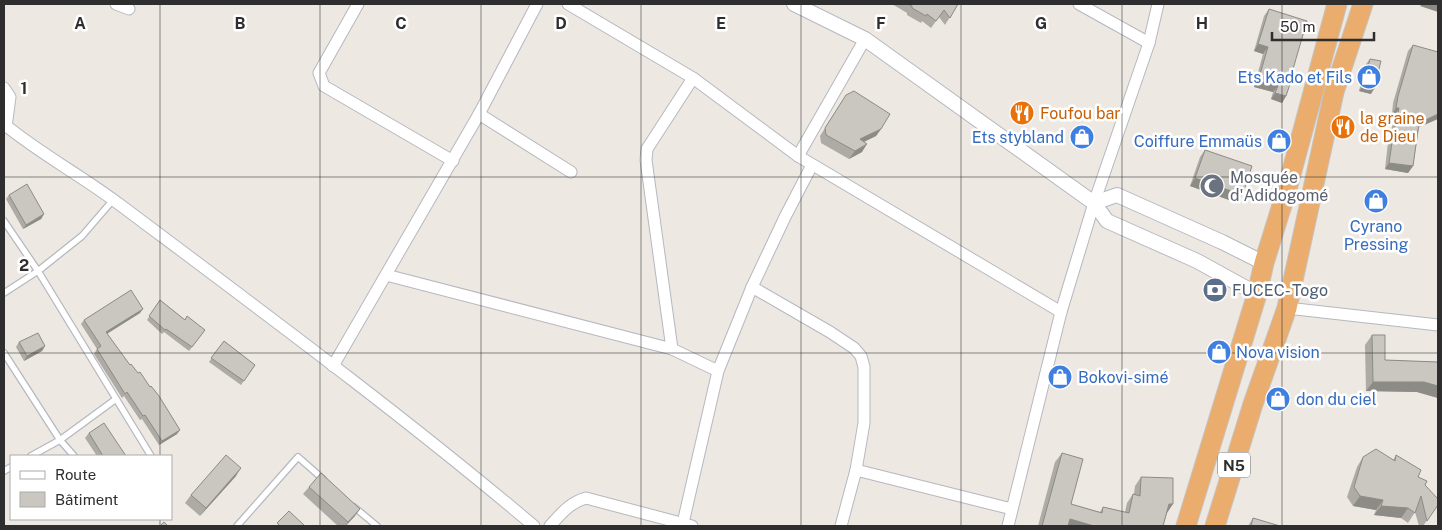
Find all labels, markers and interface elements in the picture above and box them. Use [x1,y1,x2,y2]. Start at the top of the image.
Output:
scale bar [1272,10,1374,42]
text: A [74,14,86,33]
text: B [235,14,246,33]
text: C [395,14,407,33]
text: D [555,14,567,33]
text: E [716,14,726,33]
text: F [876,14,886,33]
text: G [1035,14,1047,33]
text: H [1196,14,1208,33]
text: 50 m [1280,18,1315,35]
shop icon: Ets Kado et Fils [1356,64,1382,90]
place label: Ets Kado et Fils [1238,68,1352,87]
text: 1 [21,79,27,98]
restaurant icon: Foufou bar [1009,100,1035,126]
place label: Foufou bar [1040,104,1121,123]
place label: la graine de Dieu [1360,109,1425,146]
restaurant icon: la graine de Dieu [1330,114,1356,140]
shop icon: Ets stybland [1069,124,1095,150]
place label: Ets stybland [972,128,1064,147]
shop icon: Coiffure Emmaüs [1266,128,1292,154]
place label: Coiffure Emmaüs [1134,132,1262,151]
place label: Mosquée d'Adidogomé [1230,168,1328,205]
mosque icon: Mosquée d'Adidogomé [1199,173,1225,199]
shop icon: Cyrano Pressing [1363,188,1389,214]
place label: Cyrano Pressing [1344,217,1408,254]
text: 2 [19,256,29,275]
bank icon: FUCEC- Togo [1202,277,1228,303]
place label: FUCEC- Togo [1232,281,1328,300]
shop icon: Nova vision [1206,339,1232,365]
place label: Nova vision [1236,343,1320,362]
shop icon: Bokovi-simé [1047,364,1073,390]
place label: Bokovi-simé [1078,368,1169,387]
shop icon: don du ciel [1265,386,1291,412]
place label: don du ciel [1296,390,1377,409]
road number: N5 [1218,452,1250,478]
legend [10,455,172,520]
text: Route [55,466,96,483]
text: Bâtiment [55,491,118,508]

